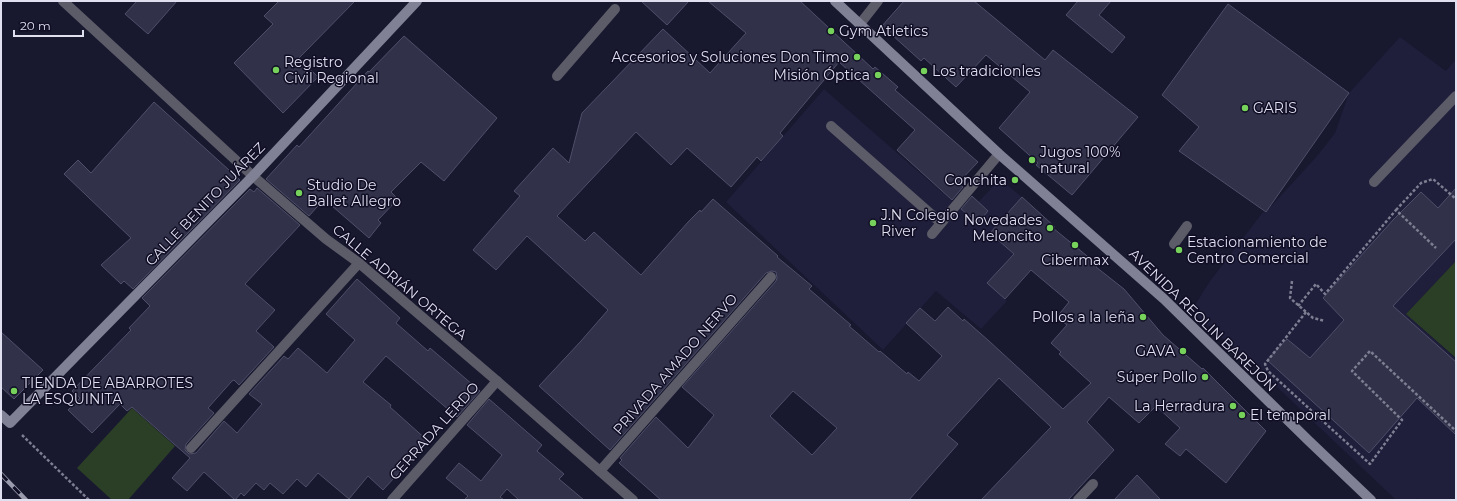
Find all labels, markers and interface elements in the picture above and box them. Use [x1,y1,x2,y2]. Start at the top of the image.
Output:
scale bar [14,12,83,38]
text: 20 m [20,18,51,33]
place label: Gym Atletics [839,22,928,40]
marker: Gym Atletics [826,26,836,36]
place label: Accesorios y Soluciones Don Timo [611,48,849,66]
marker: Accesorios y Soluciones Don Timo [852,52,862,62]
place label: Registro Civil Regional [284,53,379,87]
place label: Los tradicionles [932,62,1041,80]
marker: Registro Civil Regional [271,65,281,75]
place label: Misión Óptica [774,66,870,84]
marker: Los tradicionles [919,66,929,76]
marker: Misión Óptica [873,70,883,80]
place label: GARIS [1253,99,1297,117]
marker: GARIS [1240,103,1250,113]
street label: CALLE BENITO JUÁREZ [141,139,269,269]
place label: Jugos 100% natural [1039,143,1121,177]
marker: Jugos 100% natural [1027,155,1037,165]
place label: Conchita [945,171,1007,189]
marker: Conchita [1010,175,1020,185]
place label: Studio De Ballet Allegro [307,176,401,210]
marker: Studio De Ballet Allegro [294,188,304,198]
place label: J.N Colegio River [880,206,959,240]
place label: Novedades Meloncito [964,211,1042,245]
marker: J.N Colegio River [868,218,878,228]
street label: CALLE ADRIÁN ORTEGA [329,220,472,344]
marker: Novedades Meloncito [1045,223,1055,233]
place label: Estacionamiento de Centro Comercial [1187,233,1327,267]
marker: Cibermax [1070,240,1080,250]
street label: AVENIDA REOLIN BAREJON [1125,245,1281,395]
marker: Estacionamiento de Centro Comercial [1174,245,1184,255]
place label: Cibermax [1041,251,1109,269]
street label: PRIVADA AMADO NERVO [609,290,741,438]
place label: Pollos a la leña [1032,308,1135,326]
marker: Pollos a la leña [1138,312,1148,322]
place label: GAVA [1135,342,1176,360]
marker: GAVA [1178,346,1188,356]
place label: Súper Pollo [1117,368,1197,386]
marker: Súper Pollo [1200,372,1210,382]
place label: TIENDA DE ABARROTES LA ESQUINITA [22,374,193,408]
street label: CERRADA LERDO [385,378,483,484]
marker: TIENDA DE ABARROTES LA ESQUINITA [9,386,19,396]
place label: La Herradura [1134,397,1225,415]
marker: La Herradura [1228,401,1238,411]
place label: El temporal [1250,406,1331,424]
marker: El temporal [1237,410,1247,420]

